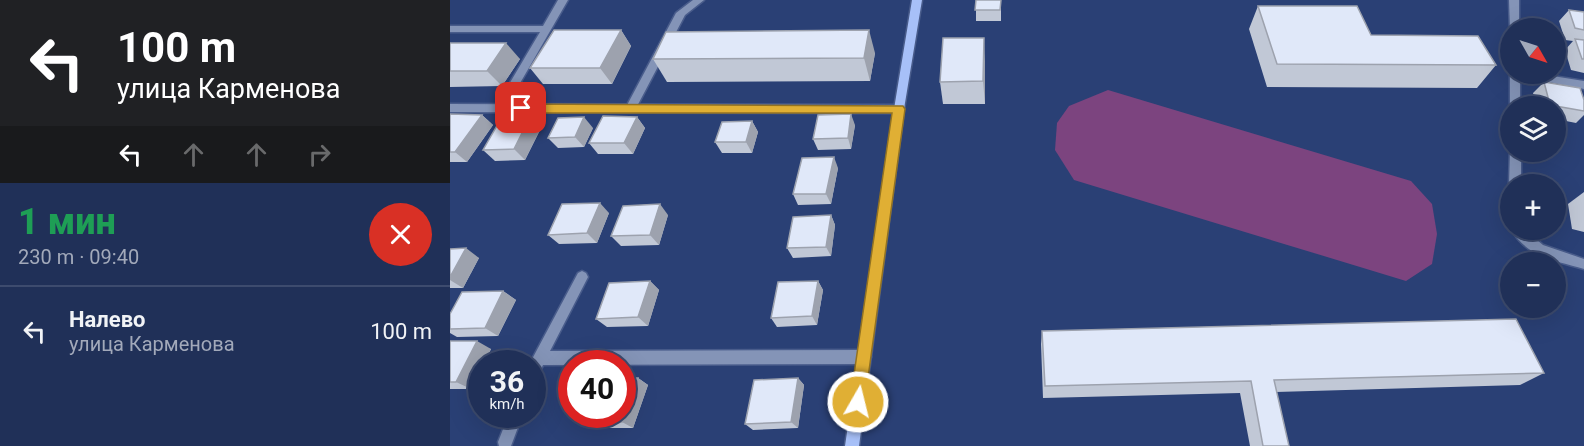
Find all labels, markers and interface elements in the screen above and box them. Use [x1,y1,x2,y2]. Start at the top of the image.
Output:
north arrow [1500,18,1566,84]
map controls [1500,18,1566,318]
text: 100 m [117,23,236,72]
icon: left [18,24,96,102]
text: улица Карменова [117,73,340,105]
pin [495,82,546,133]
icon: arrive [504,91,537,124]
button: layers [1500,96,1566,162]
icon: left [114,138,147,171]
icon: ahead [177,138,210,171]
icon: ahead [240,138,273,171]
icon: right [303,138,336,171]
button: + [1500,174,1566,240]
text: 1 мин [18,201,116,243]
button: close [369,203,432,266]
text: 230 m · 09:40 [18,245,139,269]
button: − [1500,252,1566,318]
text: Налево [69,307,146,332]
icon: left [18,315,51,348]
text: 100 m [370,319,432,344]
text: улица Карменова [69,332,235,356]
speed limit sign: 40 [558,350,636,428]
text: 36 [490,364,524,399]
position arrow [826,370,890,434]
text: km/h [489,395,525,413]

